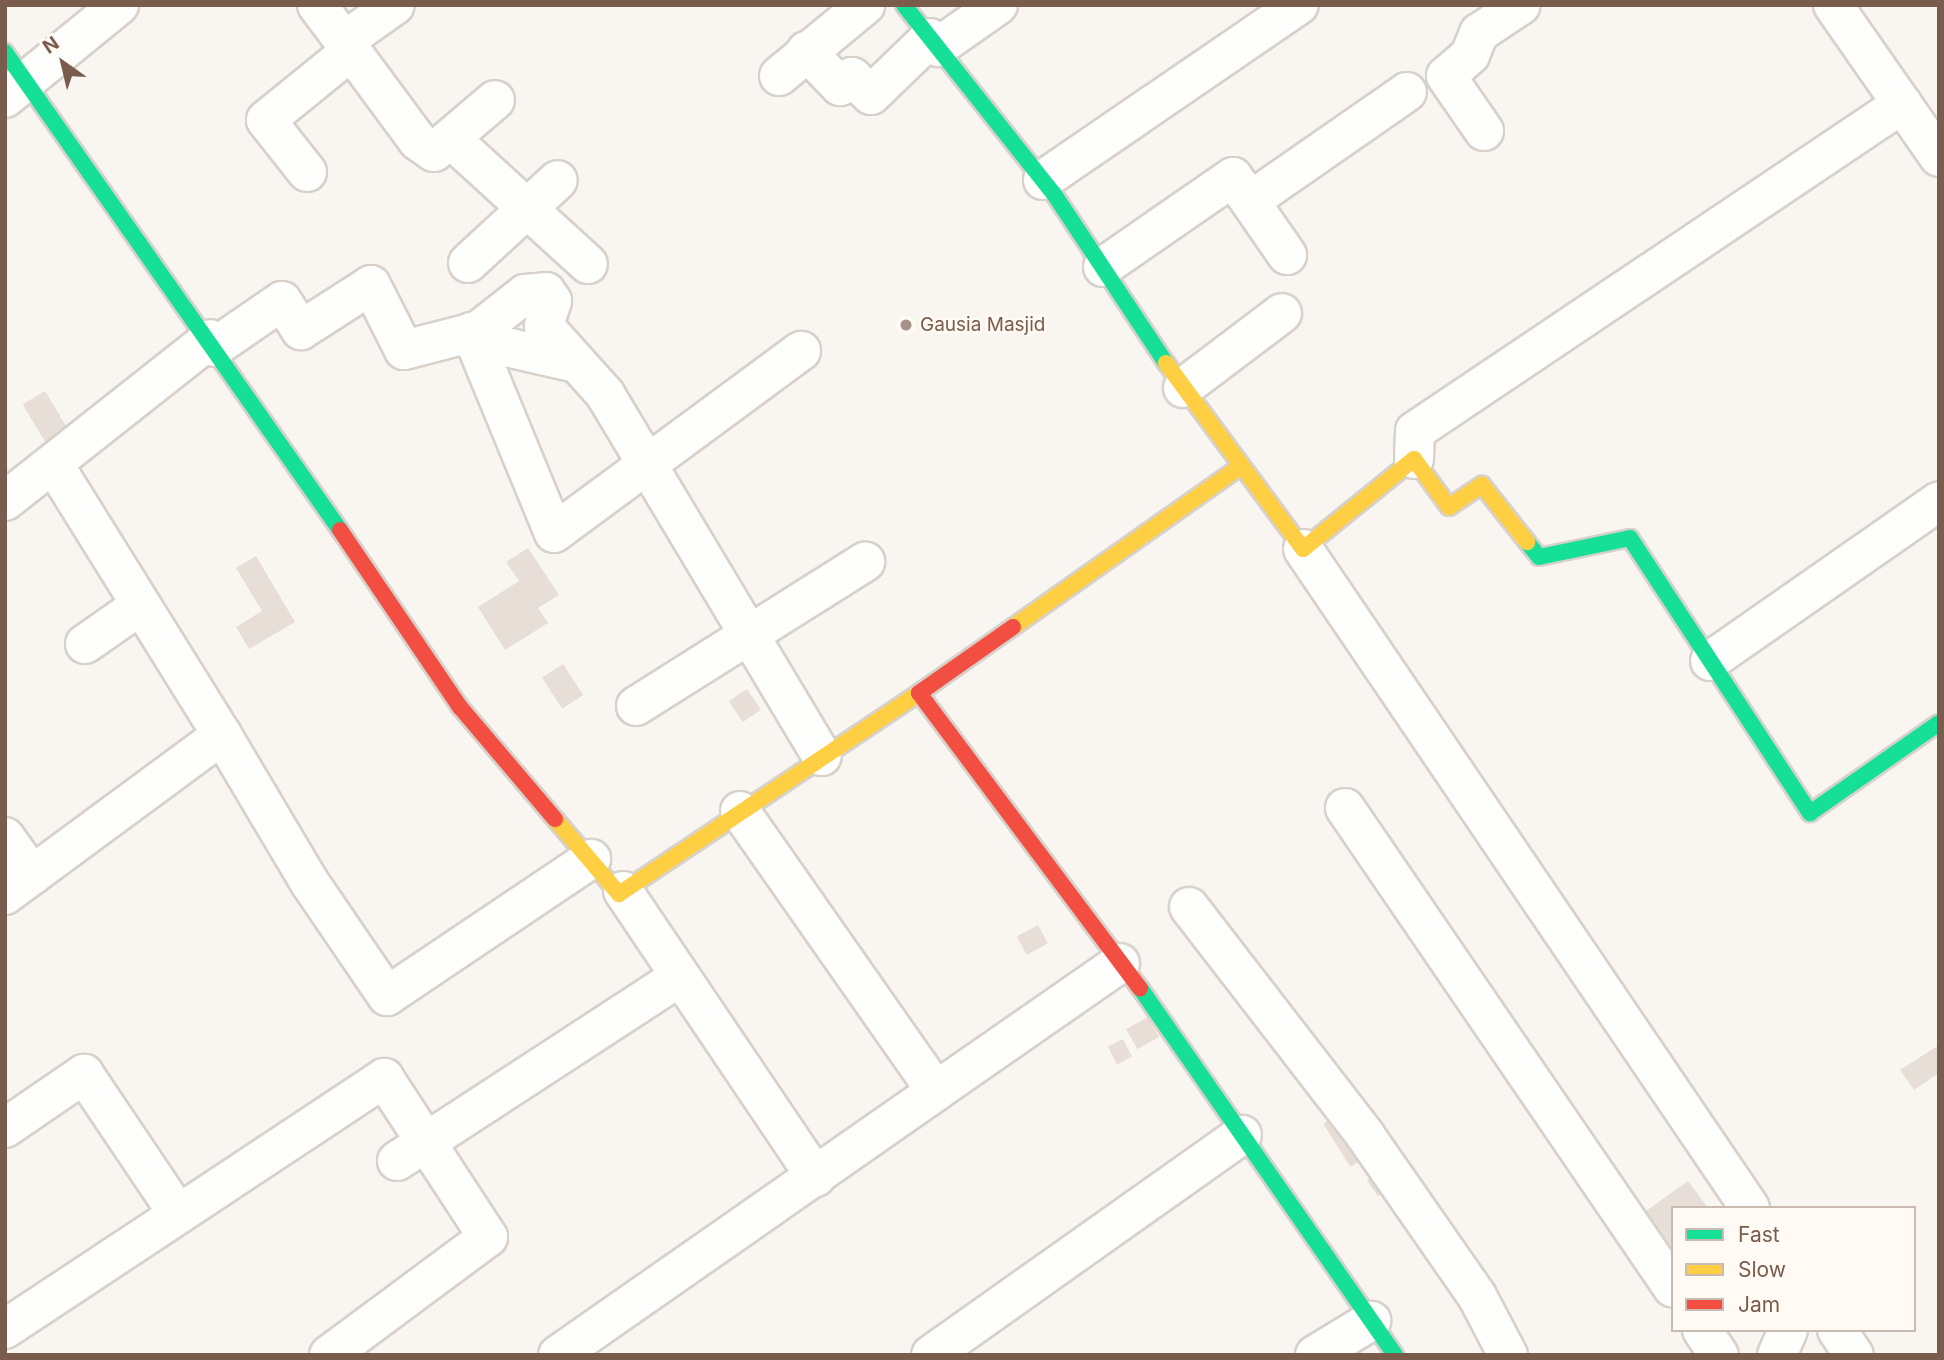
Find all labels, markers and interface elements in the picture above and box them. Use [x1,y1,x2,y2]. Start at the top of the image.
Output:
north arrow [28,28,98,98]
text: N [39,32,63,59]
place label: Gausia Masjid [920,314,1045,336]
marker: Gausia Masjid [898,317,914,333]
legend [1671,1206,1916,1332]
text: Fast [1738,1222,1780,1247]
text: Slow [1738,1257,1786,1282]
text: Jam [1738,1292,1780,1317]

